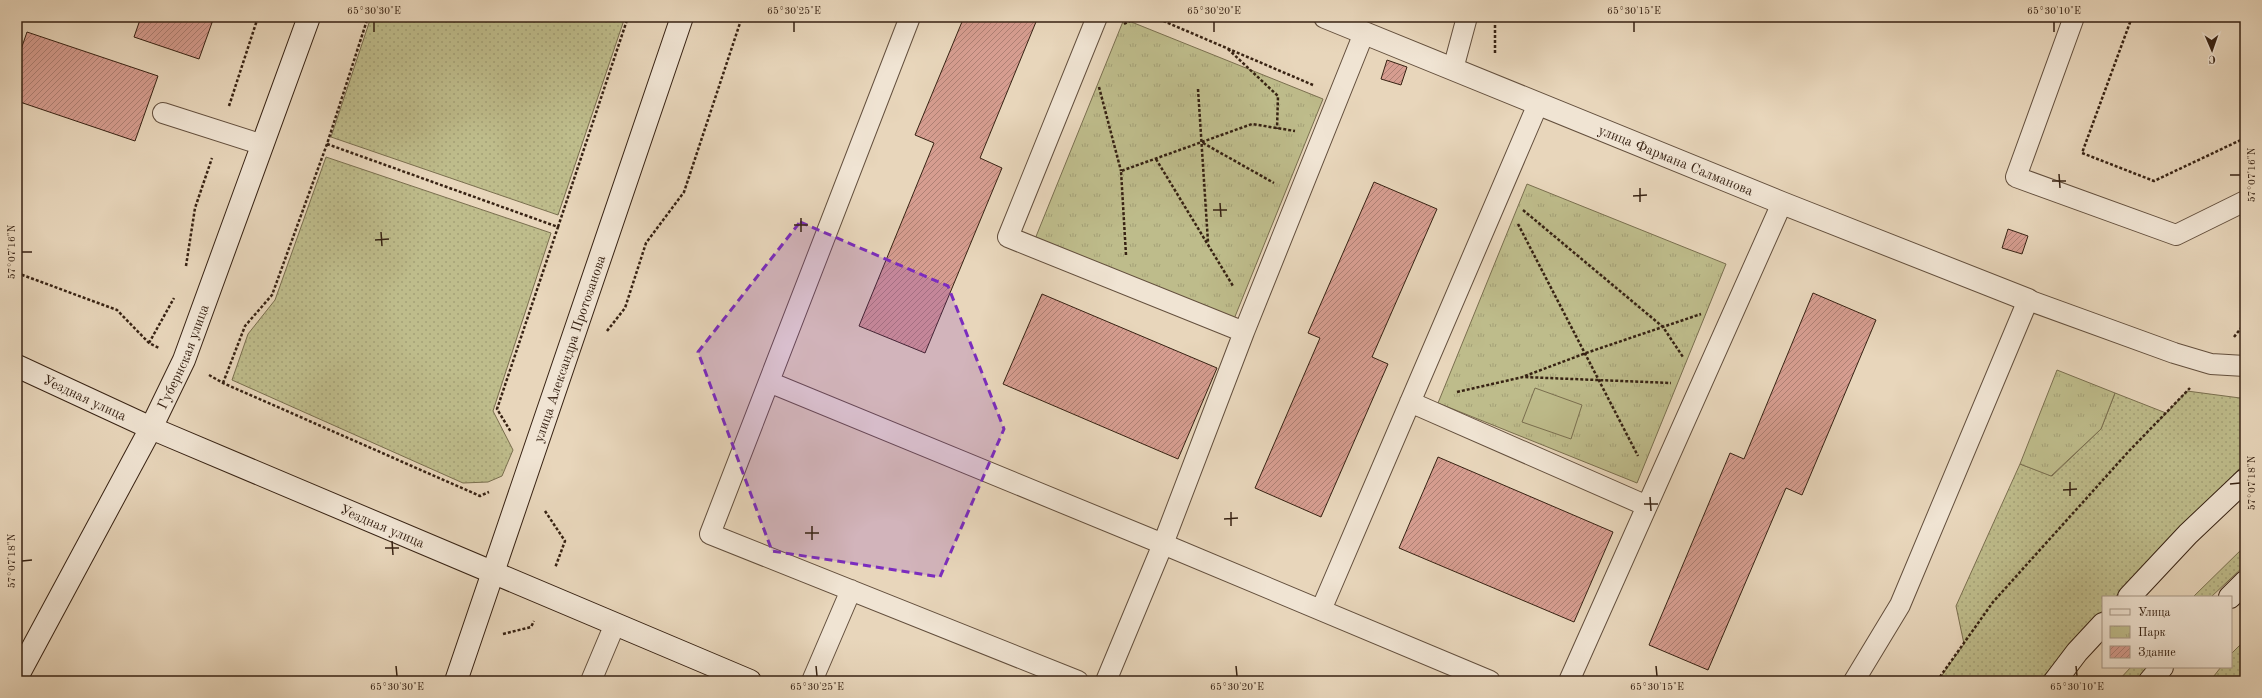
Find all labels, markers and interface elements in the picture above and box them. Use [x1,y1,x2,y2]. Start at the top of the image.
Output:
text: 65°30'30"E [347,6,401,16]
text: 65°30'25"E [767,6,821,16]
text: 65°30'20"E [1187,6,1241,16]
text: 65°30'15"E [1607,6,1661,16]
text: 65°30'10"E [2027,6,2081,16]
north arrow [2192,30,2232,70]
text: С [2208,53,2216,64]
street label: улица Фармана Салманова [1596,123,1755,199]
text: 57°07'16"N [2247,147,2257,202]
text: 57°07'16"N [7,224,17,279]
street label: улица Александра Протозанова [532,254,608,444]
street label: Губернская улица [155,303,212,411]
street label: Уездная улица [41,373,129,424]
text: 57°07'18"N [2247,455,2257,510]
street label: Уездная улица [338,503,426,551]
text: 57°07'18"N [7,533,17,588]
legend [2102,596,2232,668]
text: Улица [2138,607,2171,619]
text: Парк [2138,627,2166,639]
text: Здание [2138,647,2176,659]
text: 65°30'30"E [370,682,424,692]
text: 65°30'25"E [790,682,844,692]
text: 65°30'20"E [1210,682,1264,692]
text: 65°30'15"E [1630,682,1684,692]
text: 65°30'10"E [2050,682,2104,692]

